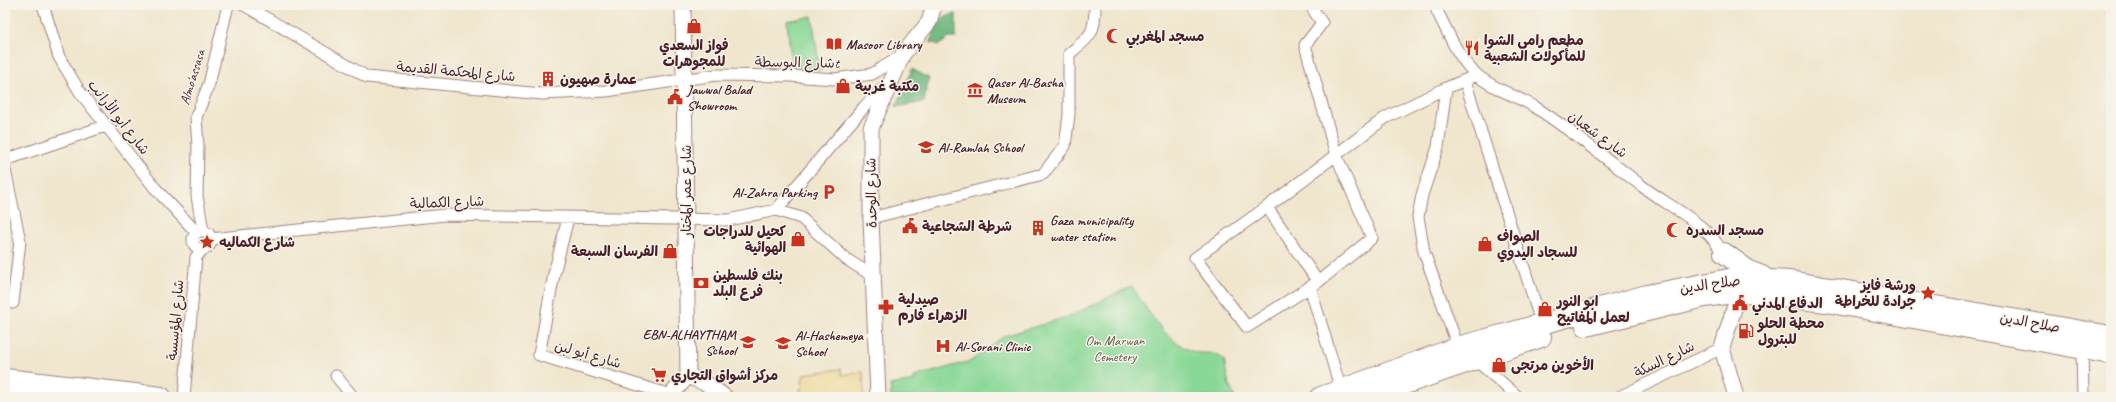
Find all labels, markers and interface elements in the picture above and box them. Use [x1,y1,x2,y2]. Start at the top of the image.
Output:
shop icon: فواز السعدي للمجوهرات [685,17,703,35]
mosque icon: مسجد المغربي [1105,27,1123,45]
place label: مسجد المغربي [1126,28,1204,49]
place label: مطعم رامي الشوا للمأكولات الشعبية [1484,32,1585,65]
library icon: Masoor Library [825,35,843,53]
place label: Masoor Library [846,36,924,53]
place label: فواز السعدي للمجوهرات [659,37,729,71]
restaurant icon: مطعم رامي الشوا للمأكولات الشعبية [1463,39,1481,57]
street label: Almo'assasa [176,47,209,107]
street label: شارع البوسطةt [755,53,841,73]
street label: شارع المحكمة القديمة [396,58,516,86]
building icon: عمارة صهيون [539,70,557,88]
place label: عمارة صهيون [560,71,637,88]
place label: Qaser Al-Basha Museum [987,74,1064,107]
street label: شارع أبو الأرانب [83,76,154,159]
shop icon: مكتبة غربية [834,77,852,95]
place label: مكتبة غربية [855,78,919,95]
place label: Jawwal Balad Showroom [686,81,753,114]
museum icon: Qaser Al-Basha Museum [966,81,984,99]
public building icon: Jawwal Balad Showroom [666,88,684,106]
street label: شارع شعبان [1564,107,1631,162]
school or university icon: Al-Ramlah School [917,138,935,156]
place label: Al-Ramlah School [938,139,1025,156]
street label: شارع عمر المختار [678,145,696,238]
street label: شارع الوحدة [862,158,882,228]
parking icon: Al-Zahra Parking [820,183,838,201]
place label: Al-Zahra Parking [732,184,818,201]
street label: شارع الكمالية [410,193,484,213]
place label: Gaza municipality water station [1050,212,1134,245]
public building icon: شرطة الشجاعية [901,217,919,235]
place label: شرطة الشجاعية [922,218,1012,235]
building icon: Gaza municipality water station [1029,219,1047,237]
mosque icon: مسجد السدره [1665,221,1683,239]
place label: مسجد السدره [1686,222,1764,239]
place label: كحيل للدراجات الهوائية [704,223,787,257]
place label: الصواف للسجاد اليدوي [1497,228,1577,263]
shop icon: كحيل للدراجات الهوائية [789,230,807,248]
place icon: شارع الكماليه [198,233,216,251]
place label: شارع الكماليه [219,234,295,252]
shop icon: الصواف للسجاد اليدوي [1476,235,1494,253]
shop icon: الفرسان السبعة [661,242,679,260]
place label: الفرسان السبعة [571,243,658,260]
place label: بنك فلسطين فرع البلد [713,267,783,301]
street label: صلاح الدين [1679,272,1742,298]
bank icon: بنك فلسطين فرع البلد [692,274,710,292]
place label: ورشة فايز جرادة للخراطة [1835,277,1916,310]
street label: شارع المؤسسة [163,279,188,361]
place icon: ورشة فايز جرادة للخراطة [1919,284,1937,302]
place label: صيدلية الزهراء فارم [898,291,967,326]
place label: ابو النور لعمل المفاتيح [1555,293,1630,326]
public building icon: الدفاع المدني [1731,294,1749,312]
place label: الدفاع المدني [1752,295,1823,316]
pharmacy icon: صيدلية الزهراء فارم [877,298,895,316]
shop icon: ابو النور لعمل المفاتيح [1536,300,1554,318]
street label: صلاح الدين [1998,309,2061,337]
place label: محطة الحلو للبترول [1757,315,1824,348]
fuel station icon: محطة الحلو للبترول [1737,322,1755,340]
place label: EBN-ALHAYTHAM School [643,326,739,359]
place label: Al-Hashemeya School [795,327,865,360]
park label: Om Marwan Cemetery [1086,332,1145,365]
school or university icon: EBN-ALHAYTHAM School [739,333,757,351]
school or university icon: Al-Hashemeya School [774,334,792,352]
street label: شارع أبو لبن [552,337,623,373]
hospital icon: Al-Sorani Clinic [934,337,952,355]
place label: Al-Sorani Clinic [955,338,1031,355]
street label: شارع السكة [1631,338,1698,382]
place label: الأخوين مرتجى [1511,355,1594,375]
shop icon: الأخوين مرتجى [1490,356,1508,374]
supermarket icon: مركز أشواق التجاري [650,366,668,384]
place label: مركز أشواق التجاري [671,366,778,386]

